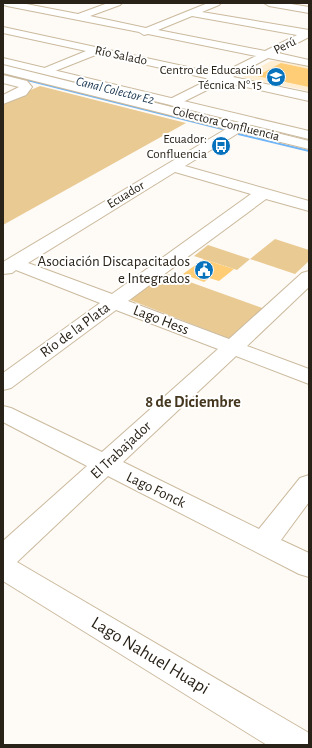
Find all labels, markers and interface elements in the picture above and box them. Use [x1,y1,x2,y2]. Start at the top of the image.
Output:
street label: Perú [272,35,299,57]
street label: Río Salado [94,44,148,68]
place label: Centro de Educación Técnica N° 15 [160,64,262,92]
school or university icon: Centro de Educación Técnica N° 15 [265,66,287,88]
water label: Canal Colector E2 [74,75,156,107]
street label: Colectora Confluencia [171,104,281,144]
place label: Ecuador: Confluencia [147,133,207,161]
bus stop icon: Ecuador: Confluencia [210,135,232,157]
street label: Ecuador [105,179,147,211]
place label: Asociación Discapacitados e Integrados [37,254,190,286]
public building icon: Asociación Discapacitados e Integrados [193,259,215,281]
street label: Río de la Plata [37,300,113,360]
street label: Lago Hess [131,303,191,337]
district label: 8 de Diciembre [145,394,241,410]
street label: El Trabajador [88,418,154,482]
street label: Lago Fonck [124,469,188,511]
street label: Lago Nahuel Huapi [88,614,212,698]

